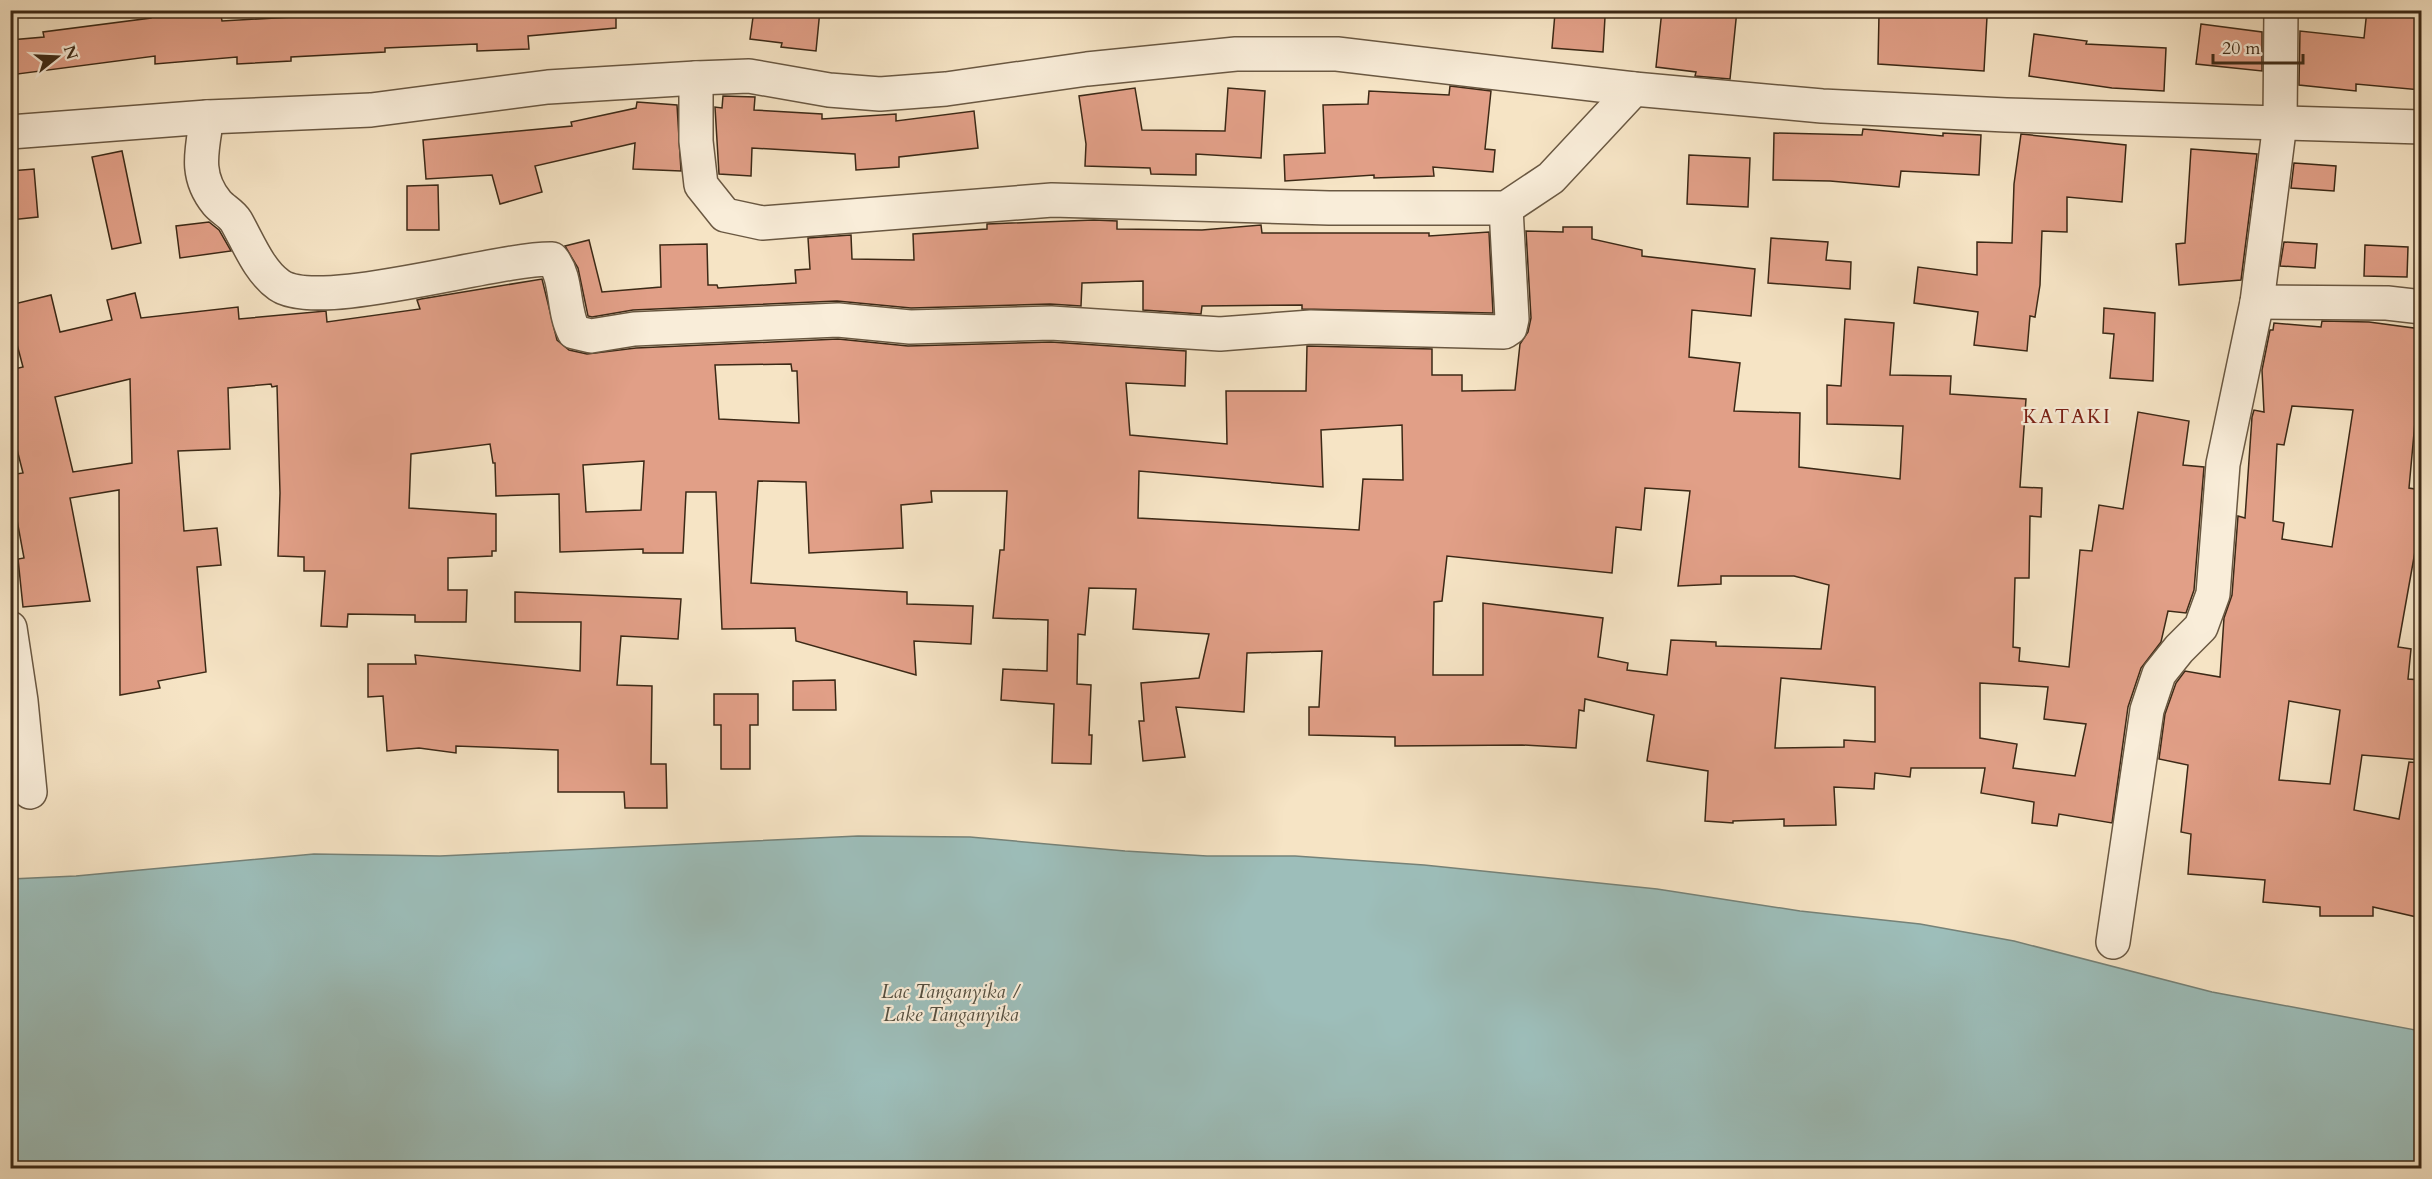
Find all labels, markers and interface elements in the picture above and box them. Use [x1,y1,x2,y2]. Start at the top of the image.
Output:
north arrow [27,27,87,87]
scale bar [2213,27,2303,65]
text: 20 m [2222,36,2261,61]
text: N [58,43,83,63]
district label: KATAKI [2023,403,2111,430]
water label: Lac Tanganyika / Lake Tanganyika [881,978,1022,1028]

